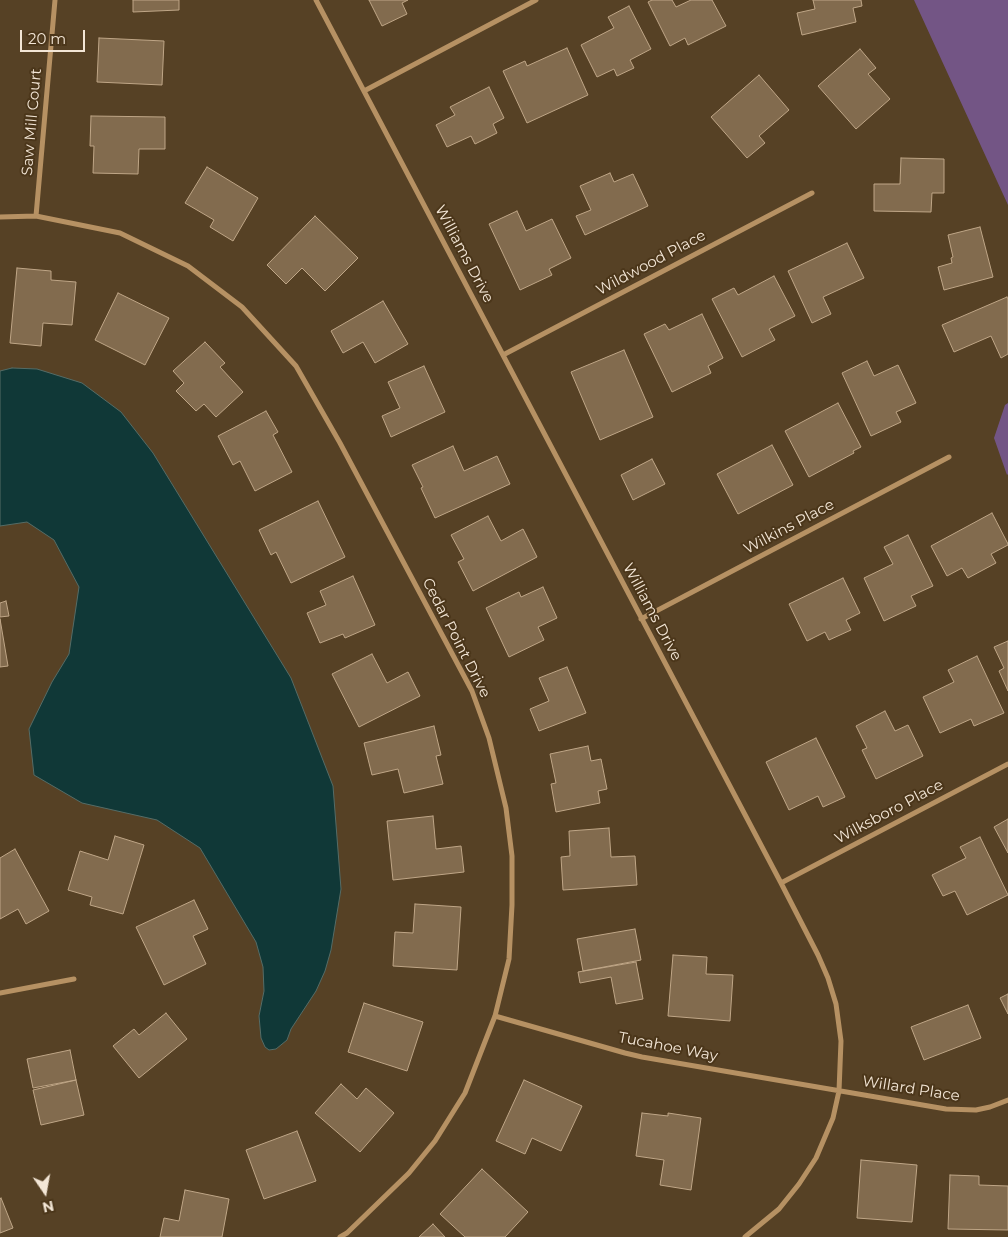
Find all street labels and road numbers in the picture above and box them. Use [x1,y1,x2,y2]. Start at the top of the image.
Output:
street label: Saw Mill Court [18,68,46,176]
street label: Williams Drive [431,202,497,306]
street label: Wildwood Place [593,227,709,299]
street label: Wilkins Place [741,496,837,558]
street label: Williams Drive [619,560,685,664]
street label: Cedar Point Drive [418,575,494,701]
street label: Wilksboro Place [832,776,946,848]
street label: Tucahoe Way [617,1029,719,1065]
street label: Willard Place [861,1072,961,1106]

